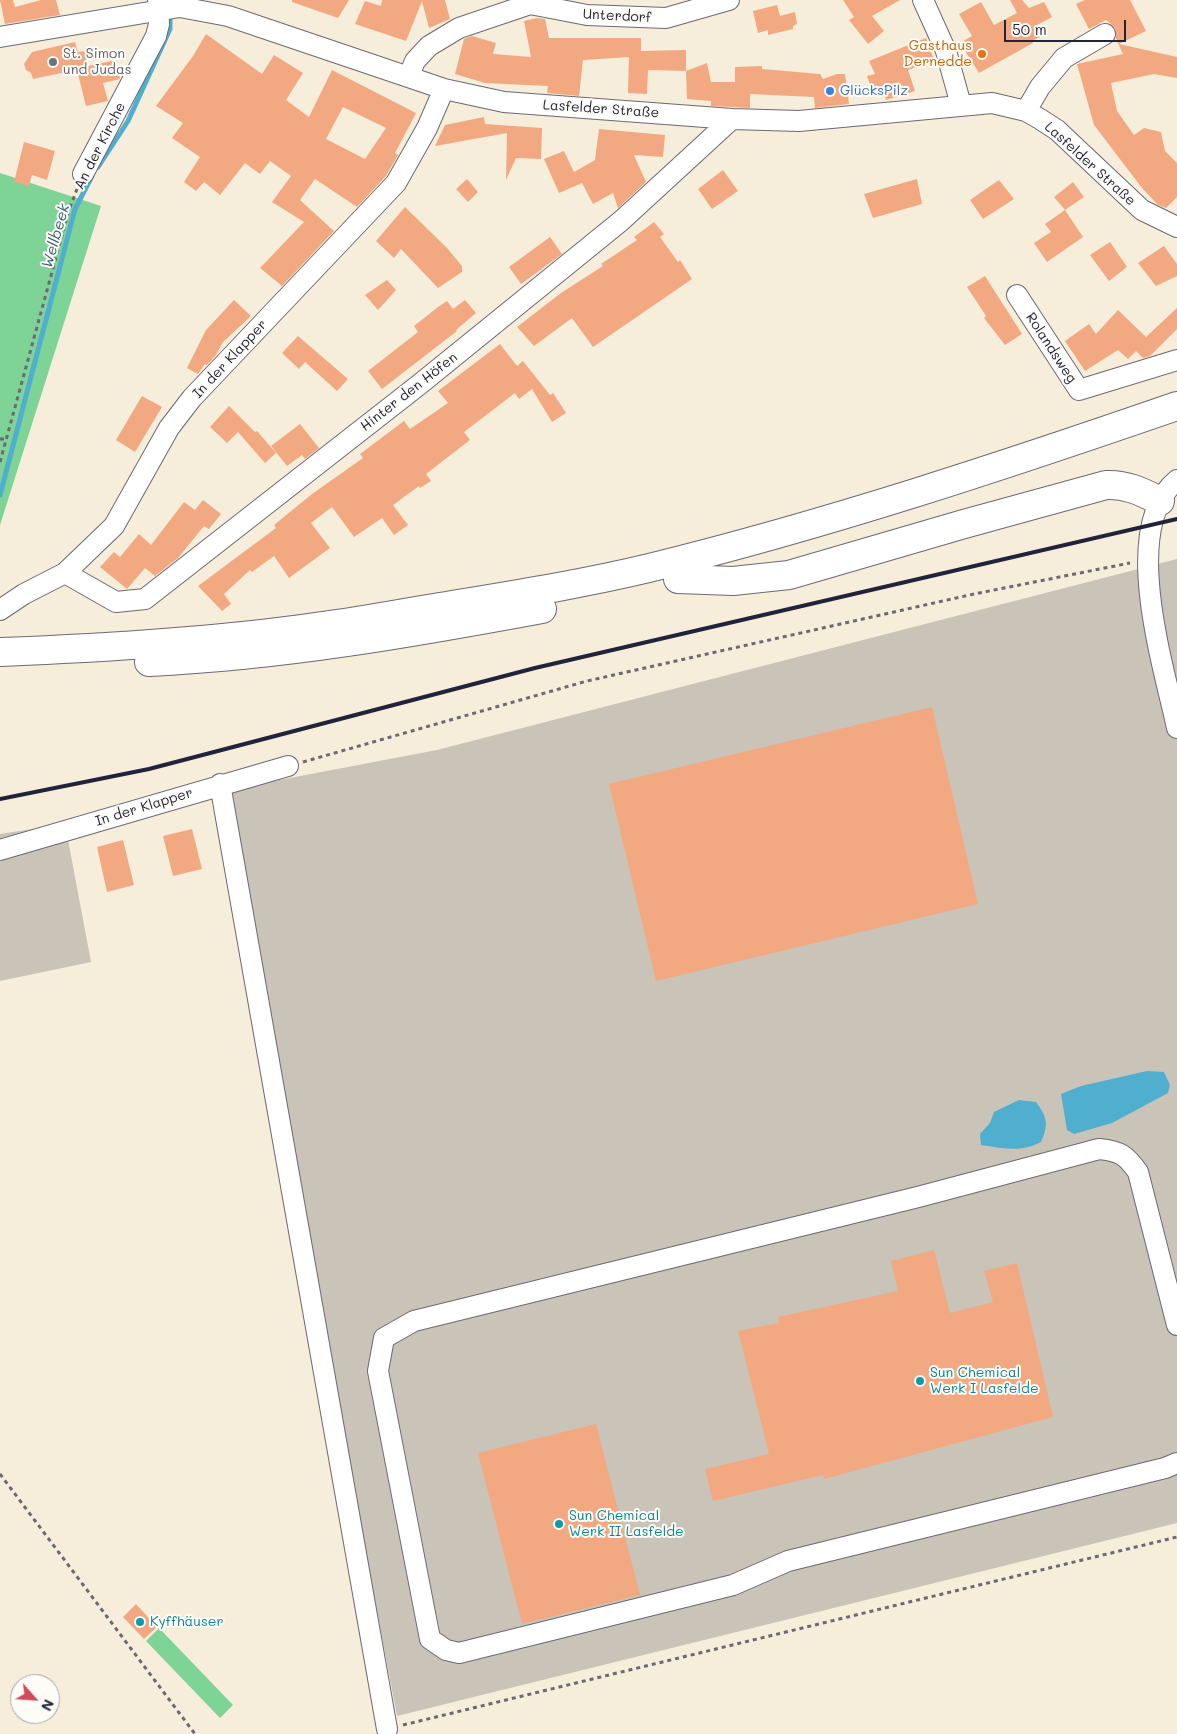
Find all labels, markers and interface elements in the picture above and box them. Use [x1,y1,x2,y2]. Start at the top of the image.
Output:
street label: Unterdorf [582,6,652,26]
scale bar [1007,10,1130,42]
text: 50 m [1012,19,1047,39]
place label: Gasthaus Dernedde [904,38,972,70]
place label: St. Simon und Judas [63,46,132,78]
marker: Gasthaus Dernedde [976,48,988,60]
marker: St. Simon und Judas [47,56,59,68]
place label: GlücksPilz [840,83,908,99]
marker: GlücksPilz [824,85,836,97]
street label: Lasfelder Straße [542,97,660,121]
street label: An der Kirche [71,100,129,192]
street label: Lasfelder Straße [1041,119,1139,209]
water label: Wellbeek [38,202,74,270]
street label: Rolandsweg [1022,310,1080,386]
street label: In der Klapper [189,316,271,402]
street label: Hinter den Höfen [357,349,461,435]
street label: In der Klapper [93,784,195,830]
place label: Sun Chemical Werk I Lasfelde [930,1365,1039,1398]
marker: Sun Chemical Werk I Lasfelde [914,1375,926,1387]
place label: Sun Chemical Werk II Lasfelde [569,1508,684,1540]
marker: Sun Chemical Werk II Lasfelde [553,1518,565,1530]
place label: Kyffhäuser [150,1614,223,1630]
marker: Kyffhäuser [134,1616,146,1628]
north arrow [10,1674,60,1724]
text: N [37,1696,59,1714]

